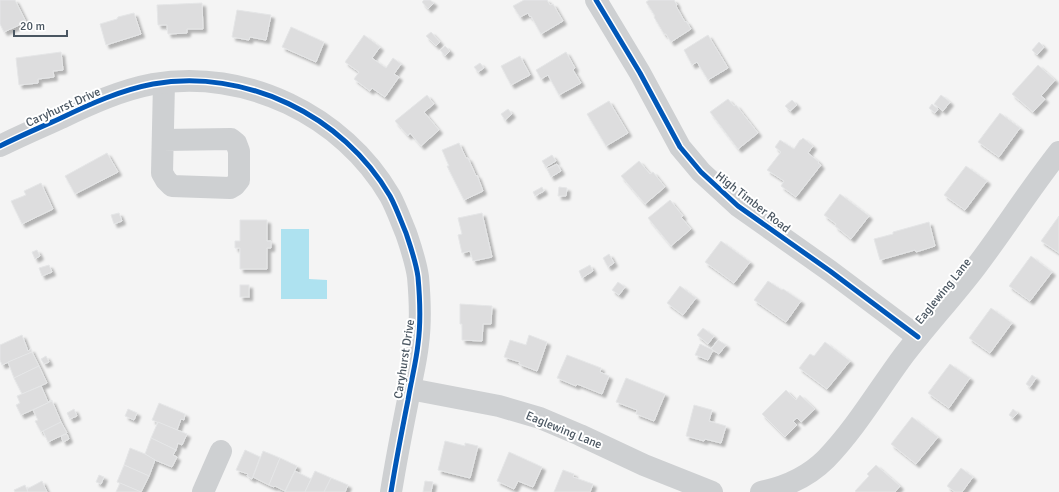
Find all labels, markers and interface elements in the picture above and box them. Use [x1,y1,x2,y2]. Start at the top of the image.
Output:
scale bar [14,12,67,38]
text: 20 m [20,19,45,34]
street label: Caryhurst Drive [24,84,103,131]
street label: High Timber Road [712,169,793,236]
street label: Eaglewing Lane [912,255,975,327]
street label: Caryhurst Drive [391,318,418,400]
street label: Eaglewing Lane [524,408,604,453]

